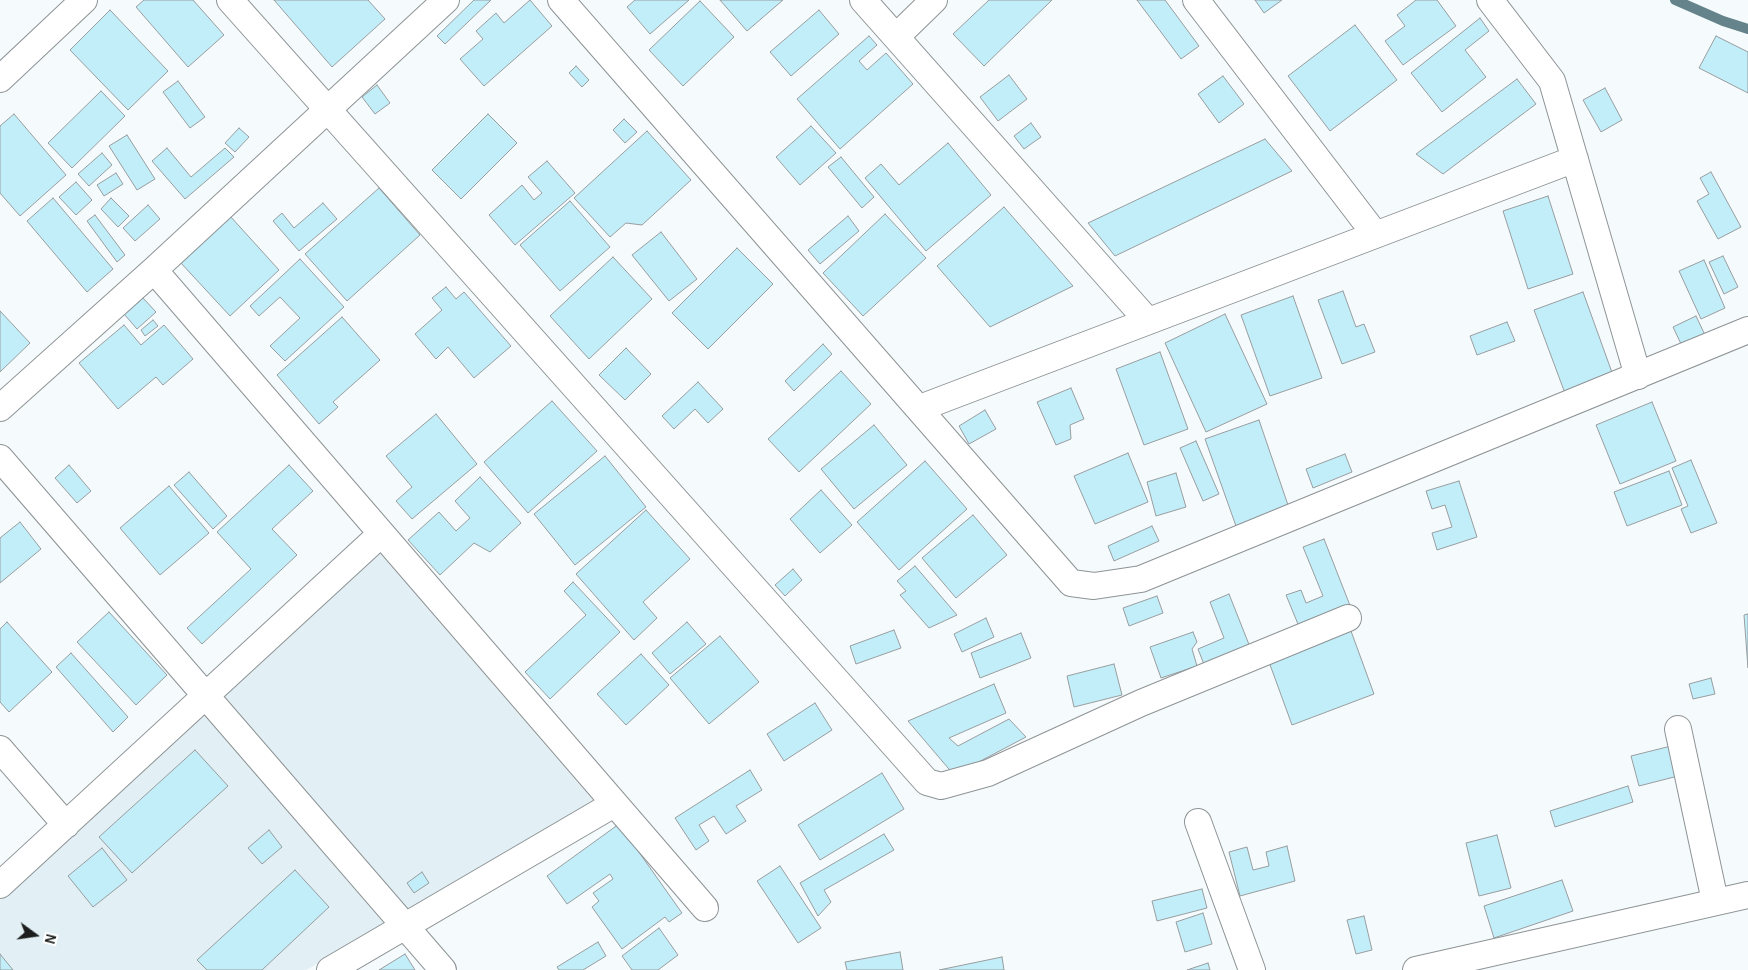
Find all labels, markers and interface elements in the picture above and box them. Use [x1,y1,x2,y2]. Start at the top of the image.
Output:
north arrow [10,910,60,960]
text: N [42,932,58,945]

